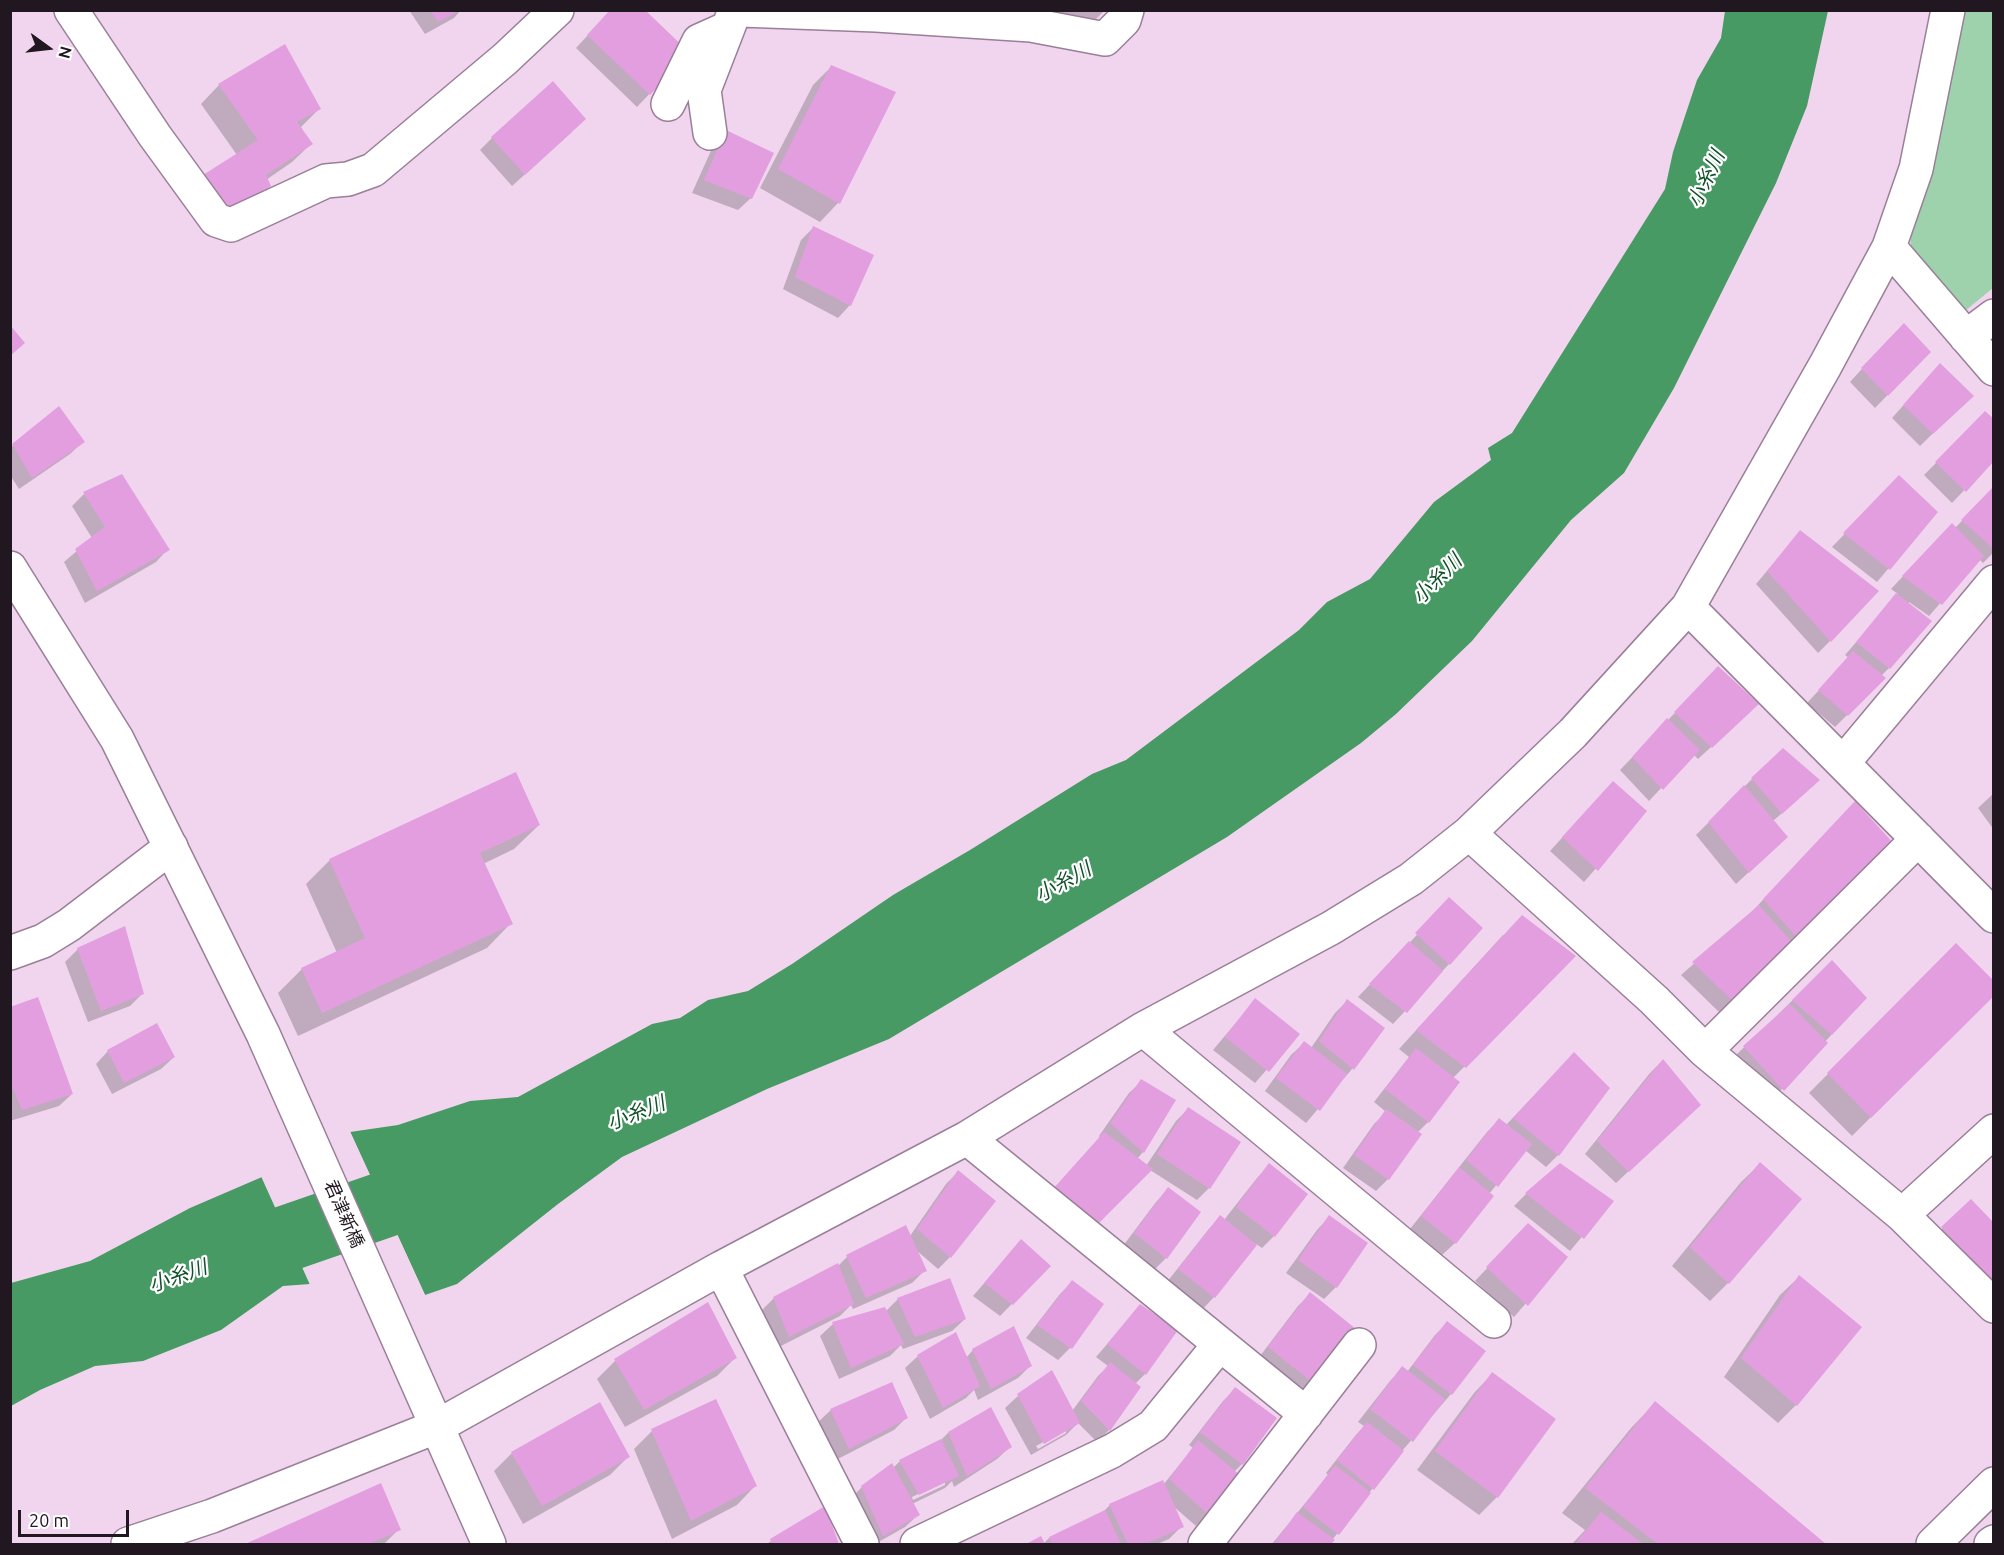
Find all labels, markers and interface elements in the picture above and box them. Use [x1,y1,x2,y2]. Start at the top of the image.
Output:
north arrow [18,18,78,78]
text: N [55,45,76,61]
water label: 小糸川 [1682,147,1730,211]
water label: 小糸川 [1407,549,1467,609]
water label: 小糸川 [1031,857,1095,907]
water label: 小糸川 [604,1091,668,1135]
street label: 君津新橋 [319,1177,369,1251]
water label: 小糸川 [146,1255,210,1297]
scale bar [21,1498,132,1536]
text: 20 m [29,1510,69,1530]

